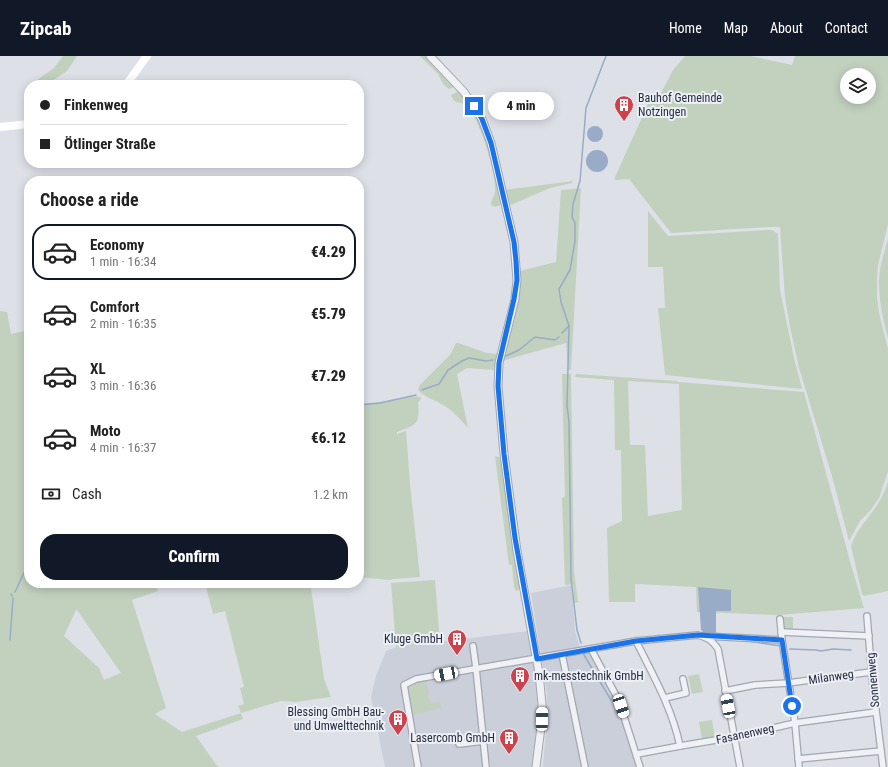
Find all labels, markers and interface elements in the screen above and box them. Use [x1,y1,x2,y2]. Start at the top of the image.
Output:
text: Zipcab [20,17,71,40]
text: Home [669,20,702,36]
text: Map [724,20,748,36]
text: About [770,20,803,36]
text: Contact [825,20,868,36]
map controls [840,68,876,104]
button: layers [840,68,876,104]
place label: Bauhof Gemeinde Notzingen [638,91,722,119]
callout: 4 min [488,92,554,120]
building icon: Bauhof Gemeinde Notzingen [613,94,635,122]
text: Finkenweg [64,96,128,114]
route end [465,97,483,115]
text: 4 min [507,98,535,113]
text: Ötlinger Straße [64,135,156,153]
text: Choose a ride [40,189,139,210]
icon: car [42,234,78,270]
text: Economy [90,236,144,254]
text: €4.29 [311,243,346,261]
text: 1 min · 16:34 [90,254,156,269]
icon: car [42,296,78,332]
text: Comfort [90,298,139,316]
text: €5.79 [311,305,346,323]
text: 2 min · 16:35 [90,316,156,331]
icon: car [42,358,78,394]
text: XL [90,360,106,378]
text: €7.29 [311,367,346,385]
text: 3 min · 16:36 [90,378,156,393]
icon: car [42,420,78,456]
text: Moto [90,422,121,440]
text: €6.12 [311,429,346,447]
text: 4 min · 16:37 [90,440,156,455]
icon: cash [40,483,62,505]
text: Cash [72,485,102,503]
text: 1.2 km [313,487,348,502]
button: Confirm [40,534,348,580]
building icon: Kluge GmbH [446,628,468,656]
place label: Kluge GmbH [384,632,443,646]
street label: Sonnenweg [864,652,882,708]
building icon: mk-messtechnik GmbH [509,665,531,693]
car [433,666,459,682]
street label: Milanweg [808,667,855,687]
place label: mk-messtechnik GmbH [534,669,644,683]
car [611,693,631,719]
car [720,693,736,719]
route start [783,697,801,715]
place label: Blessing GmbH Bau- und Umwelttechnik [288,705,385,733]
car [536,707,548,731]
building icon: Blessing GmbH Bau- und Umwelttechnik [387,708,409,736]
street label: Fasanenweg [715,721,775,747]
building icon: Lasercomb GmbH [498,727,520,755]
place label: Lasercomb GmbH [410,731,495,745]

